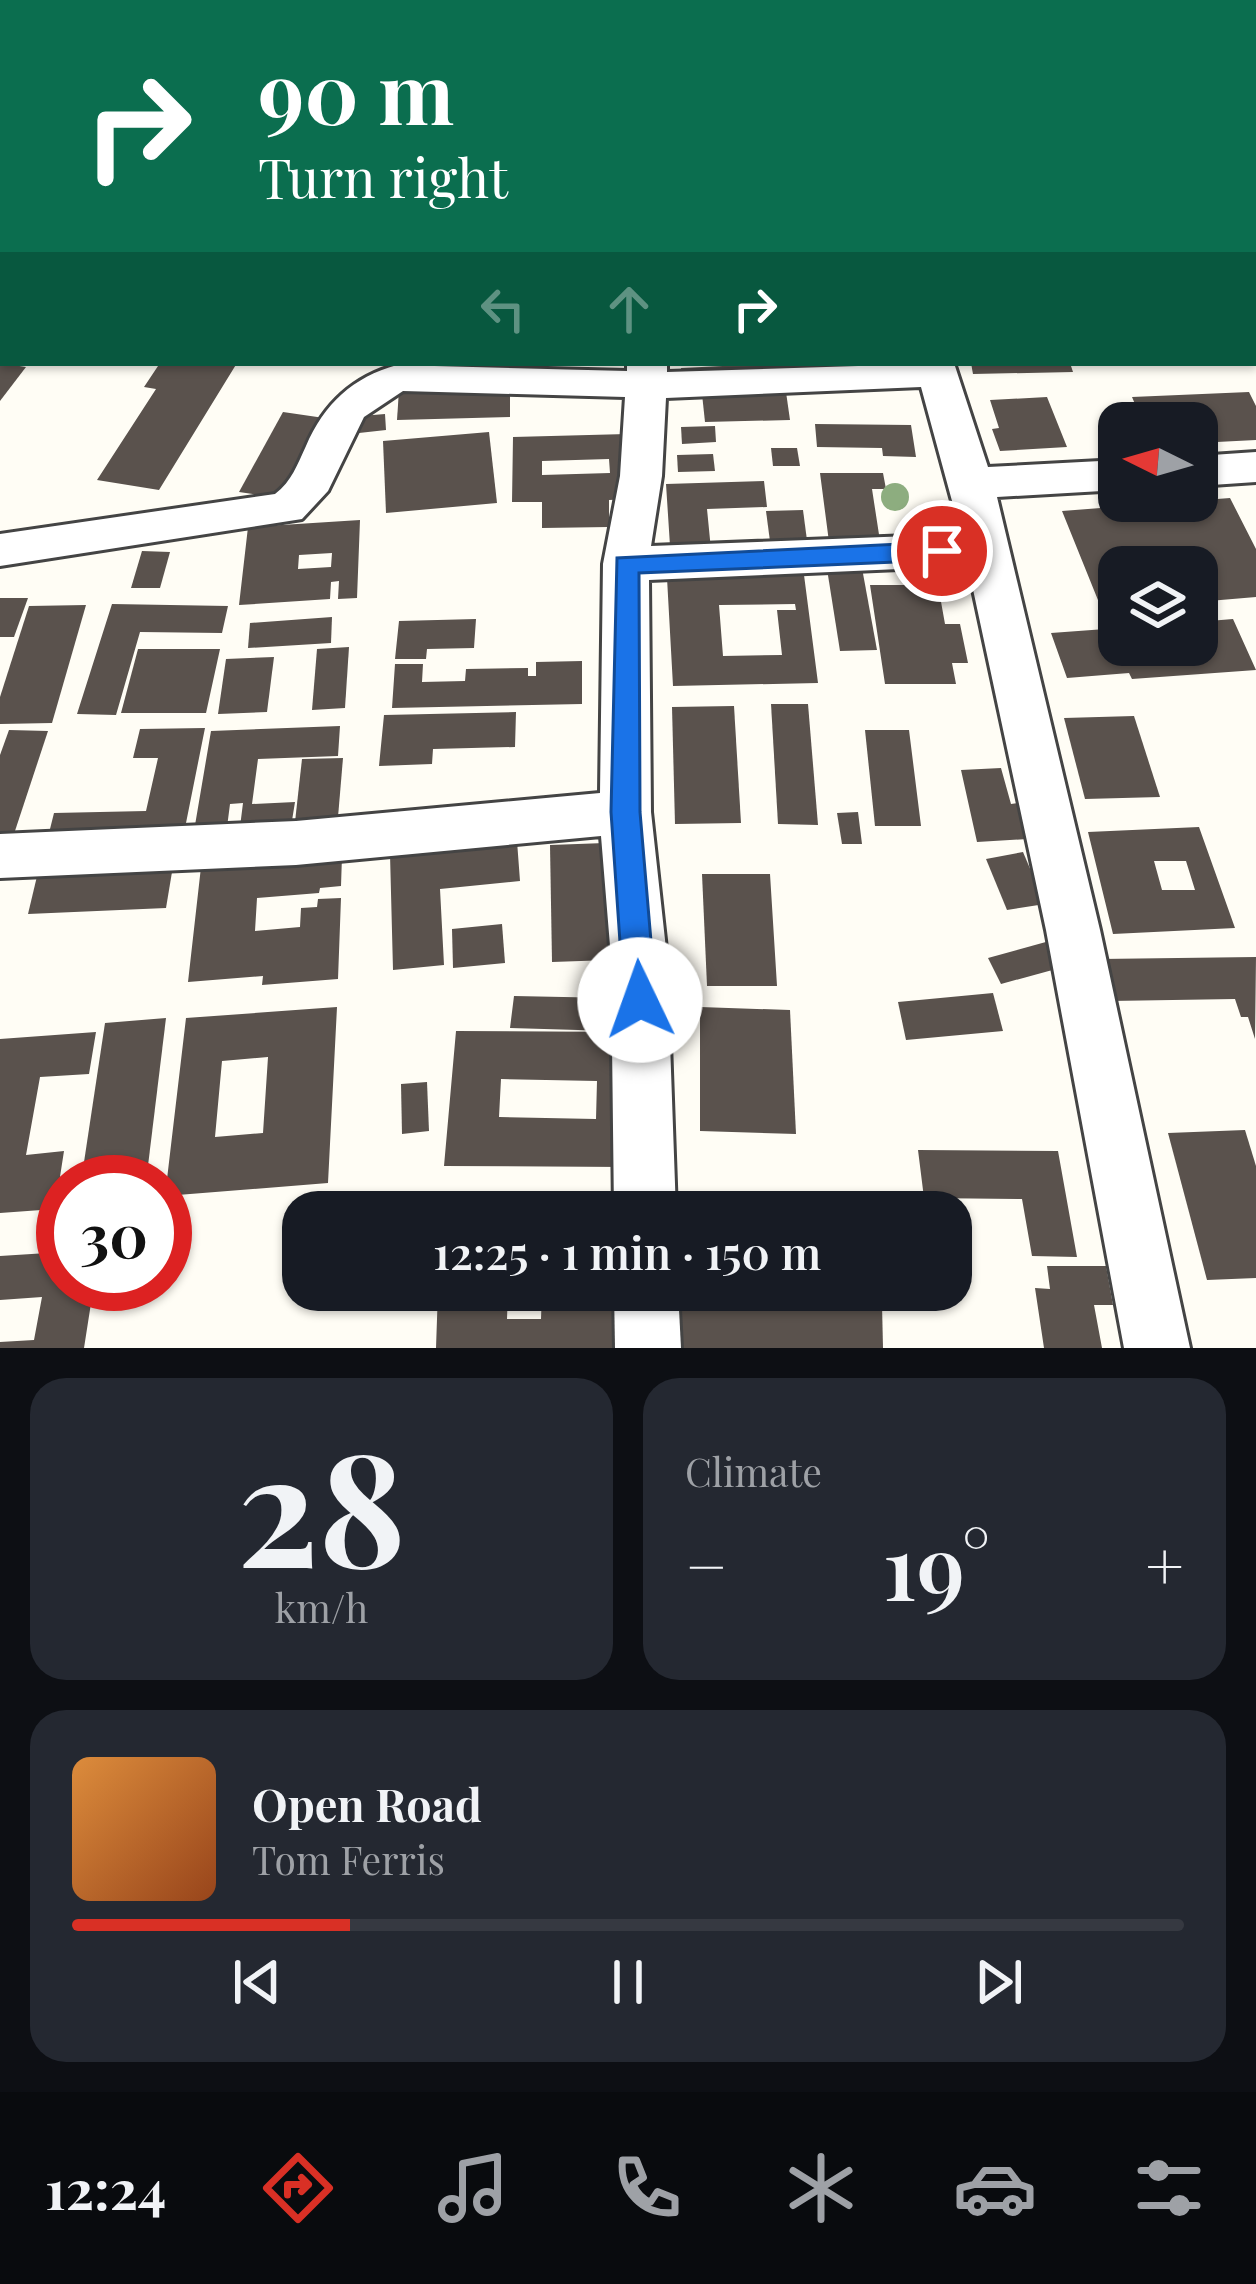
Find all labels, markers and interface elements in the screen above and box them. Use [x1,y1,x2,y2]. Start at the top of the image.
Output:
text: 90 m [258,34,454,146]
icon: right [60,48,216,204]
text: Turn right [258,141,508,213]
icon: left [470,276,536,342]
icon: ahead [596,276,662,342]
icon: right [722,276,788,342]
north arrow [1098,402,1218,522]
map controls [1098,402,1218,666]
pin [891,500,993,602]
icon: arrive [909,518,975,584]
button: layers [1098,546,1218,666]
position arrow [577,937,703,1063]
speed limit sign: 30 [36,1155,192,1311]
text: 12:25 · 1 min · 150 m [433,1221,821,1281]
text: 28 [237,1399,406,1607]
text: Climate [685,1445,822,1497]
text: 19° [883,1504,990,1624]
text: − [685,1520,728,1608]
text: + [1145,1520,1184,1608]
text: km/h [275,1581,368,1633]
text: Open Road [252,1773,482,1833]
text: Tom Ferris [252,1833,445,1885]
icon: previous [224,1949,290,2015]
icon: pause [595,1949,661,2015]
icon: next [966,1949,1032,2015]
icon: directions [256,2146,340,2230]
icon: music [431,2146,515,2230]
icon: phone [605,2146,689,2230]
icon: climate [779,2146,863,2230]
icon: car [953,2146,1037,2230]
icon: filters [1127,2146,1211,2230]
text: 12:24 [45,2152,166,2224]

